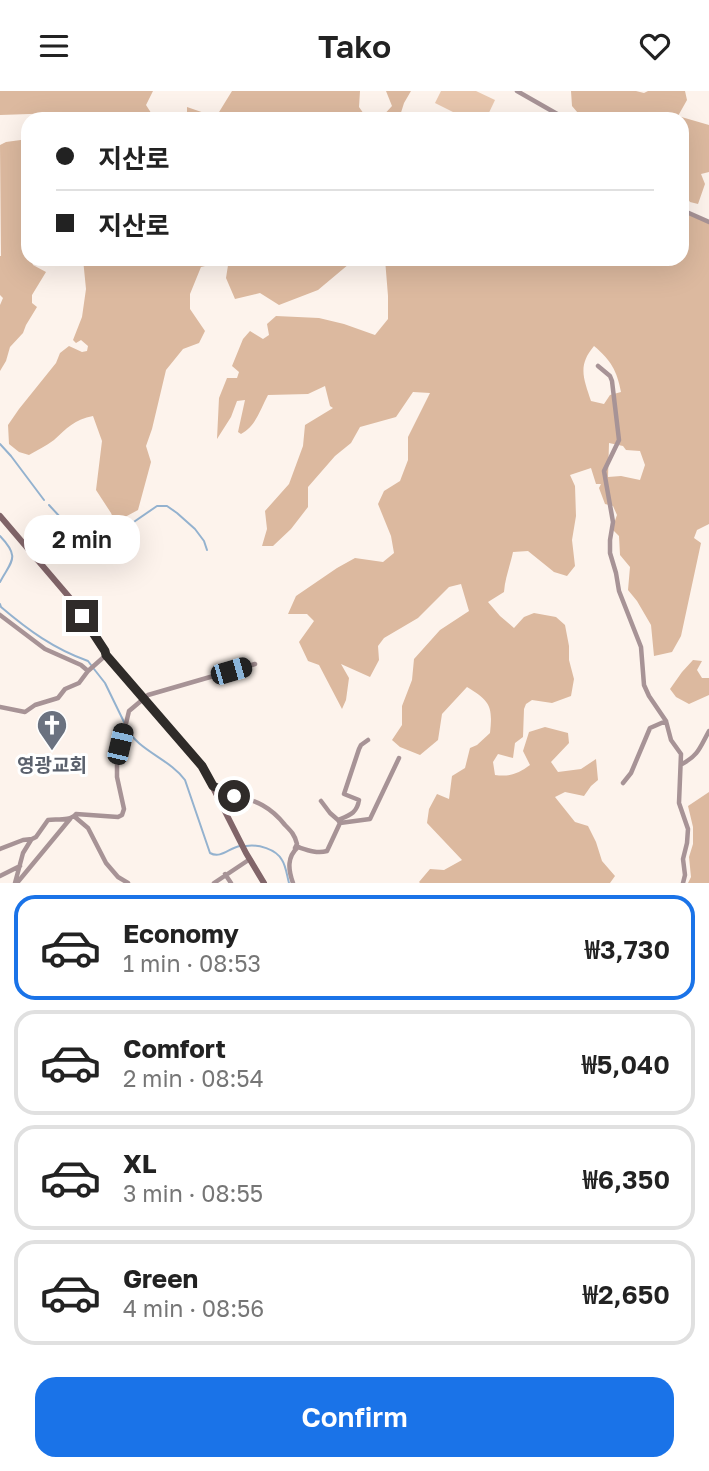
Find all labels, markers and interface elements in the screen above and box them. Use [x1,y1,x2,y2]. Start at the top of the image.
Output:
icon: menu [35,27,73,65]
text: Tako [318,27,391,65]
icon: heart [636,27,674,65]
text: 지산로 [98,143,170,174]
text: 지산로 [98,210,170,241]
callout: 2 min [24,515,140,563]
text: 2 min [52,525,112,553]
route end [66,600,98,632]
car [208,655,255,687]
church icon: 영광교회 [35,708,69,752]
car [106,721,135,767]
place label: 영광교회 [17,753,87,776]
route start [218,780,250,812]
icon: car [39,916,102,979]
text: Economy [123,918,239,949]
text: ₩3,730 [585,934,670,965]
text: 1 min · 08:53 [123,949,261,977]
icon: car [39,1031,102,1094]
text: Comfort [123,1033,226,1064]
text: ₩5,040 [582,1049,670,1080]
text: 2 min · 08:54 [123,1064,264,1092]
icon: car [39,1146,102,1209]
text: XL [123,1148,157,1179]
text: ₩6,350 [583,1164,670,1195]
text: 3 min · 08:55 [123,1179,263,1207]
icon: car [39,1261,102,1324]
text: Green [123,1263,198,1294]
text: ₩2,650 [583,1279,670,1310]
text: 4 min · 08:56 [123,1294,264,1322]
button: Confirm [35,1377,674,1457]

